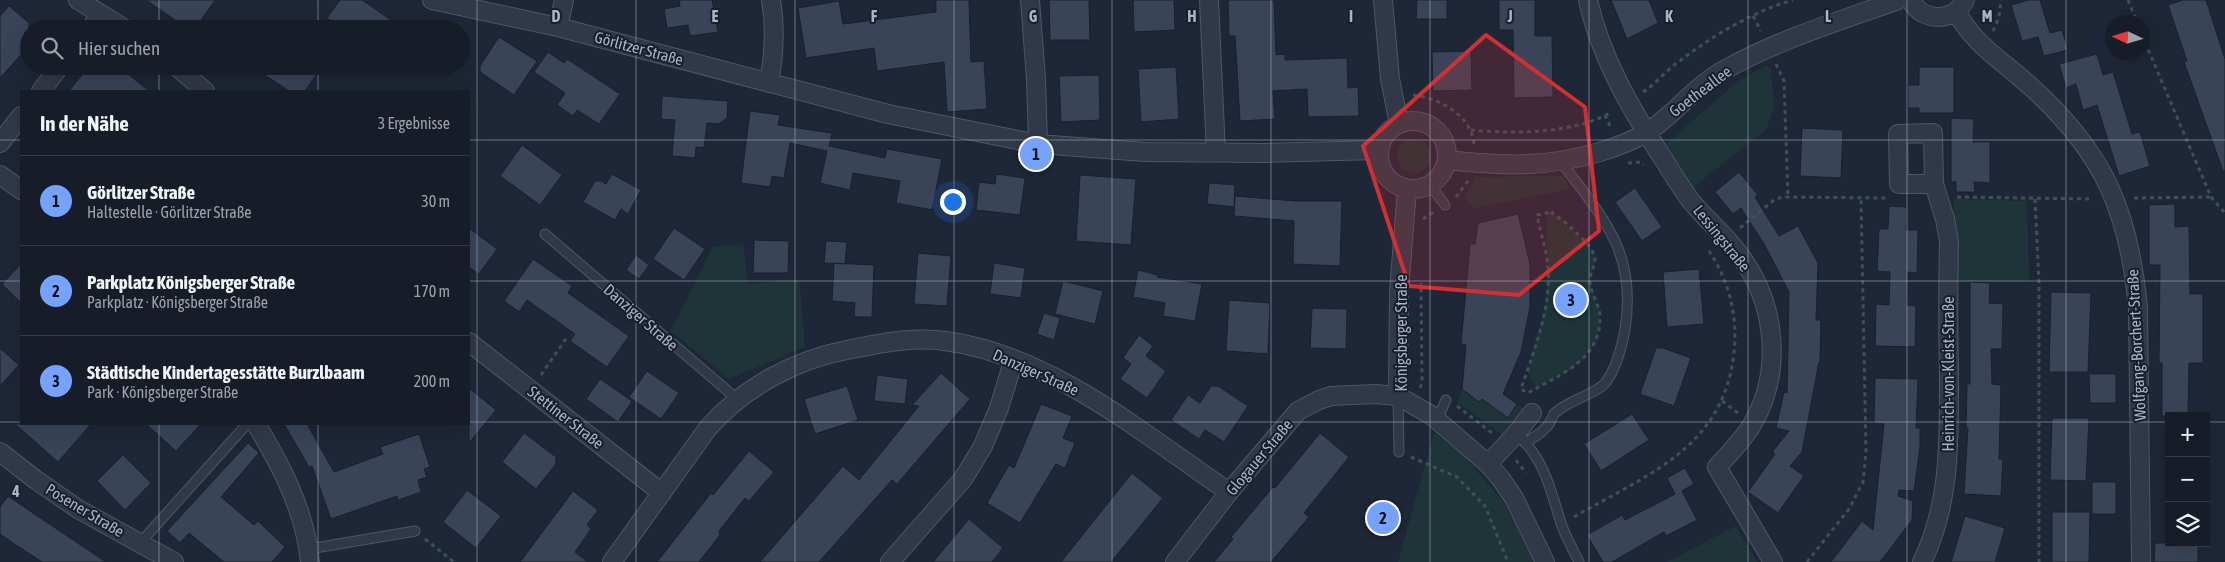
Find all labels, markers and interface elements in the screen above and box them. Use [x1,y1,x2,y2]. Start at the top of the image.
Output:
text: D [552,7,561,25]
text: E [712,7,719,25]
text: F [871,7,878,25]
text: G [1029,7,1038,25]
text: H [1187,7,1197,25]
text: I [1349,7,1353,25]
text: J [1506,7,1513,25]
text: K [1665,7,1673,25]
text: L [1825,7,1832,25]
text: M [1982,7,1992,25]
north arrow [2105,15,2150,60]
search box [20,20,470,75]
street label: Görlitzer Straße [593,28,685,68]
icon: search [38,34,66,62]
text: Hier suchen [78,37,160,59]
street label: Goetheallee [1665,62,1735,120]
text: In der Nähe [40,111,129,135]
text: 3 Ergebnisse [378,114,450,132]
pin: 1 [1020,135,1052,173]
text: Görlitzer Straße [87,181,195,203]
your location [940,189,966,215]
text: 1 [52,192,60,210]
text: 30 m [421,192,450,210]
street label: Lessingstraße [1689,201,1754,275]
text: Haltestelle · Görlitzer Straße [87,203,251,221]
street label: Wolfgang-Borchert-Straße [2123,269,2150,421]
text: Parkplatz Königsberger Straße [87,271,295,293]
street label: Königsberger Straße [1392,275,1411,391]
street label: Danziger Straße [600,280,682,355]
pin: 3 [1555,281,1587,319]
text: 2 [52,282,60,300]
text: 170 m [414,282,450,300]
text: Parkplatz · Königsberger Straße [87,293,268,311]
street label: Heinrich-von-Kleist-Straße [1939,297,1957,451]
street label: Danziger Straße [990,345,1082,400]
text: Städtische Kindertagesstätte Burzlbaam [87,361,365,383]
text: 3 [52,372,60,390]
text: 200 m [414,372,450,390]
street label: Stettiner Straße [525,382,607,452]
text: Park · Königsberger Straße [87,383,238,401]
map controls [2165,412,2210,547]
button: + [2165,412,2210,457]
street label: Glogauer Straße [1222,415,1297,499]
button: − [2165,457,2210,502]
street label: Posener Straße [43,480,127,540]
text: 4 [11,482,20,500]
pin: 2 [1367,499,1399,537]
button: layers [2165,502,2210,547]

